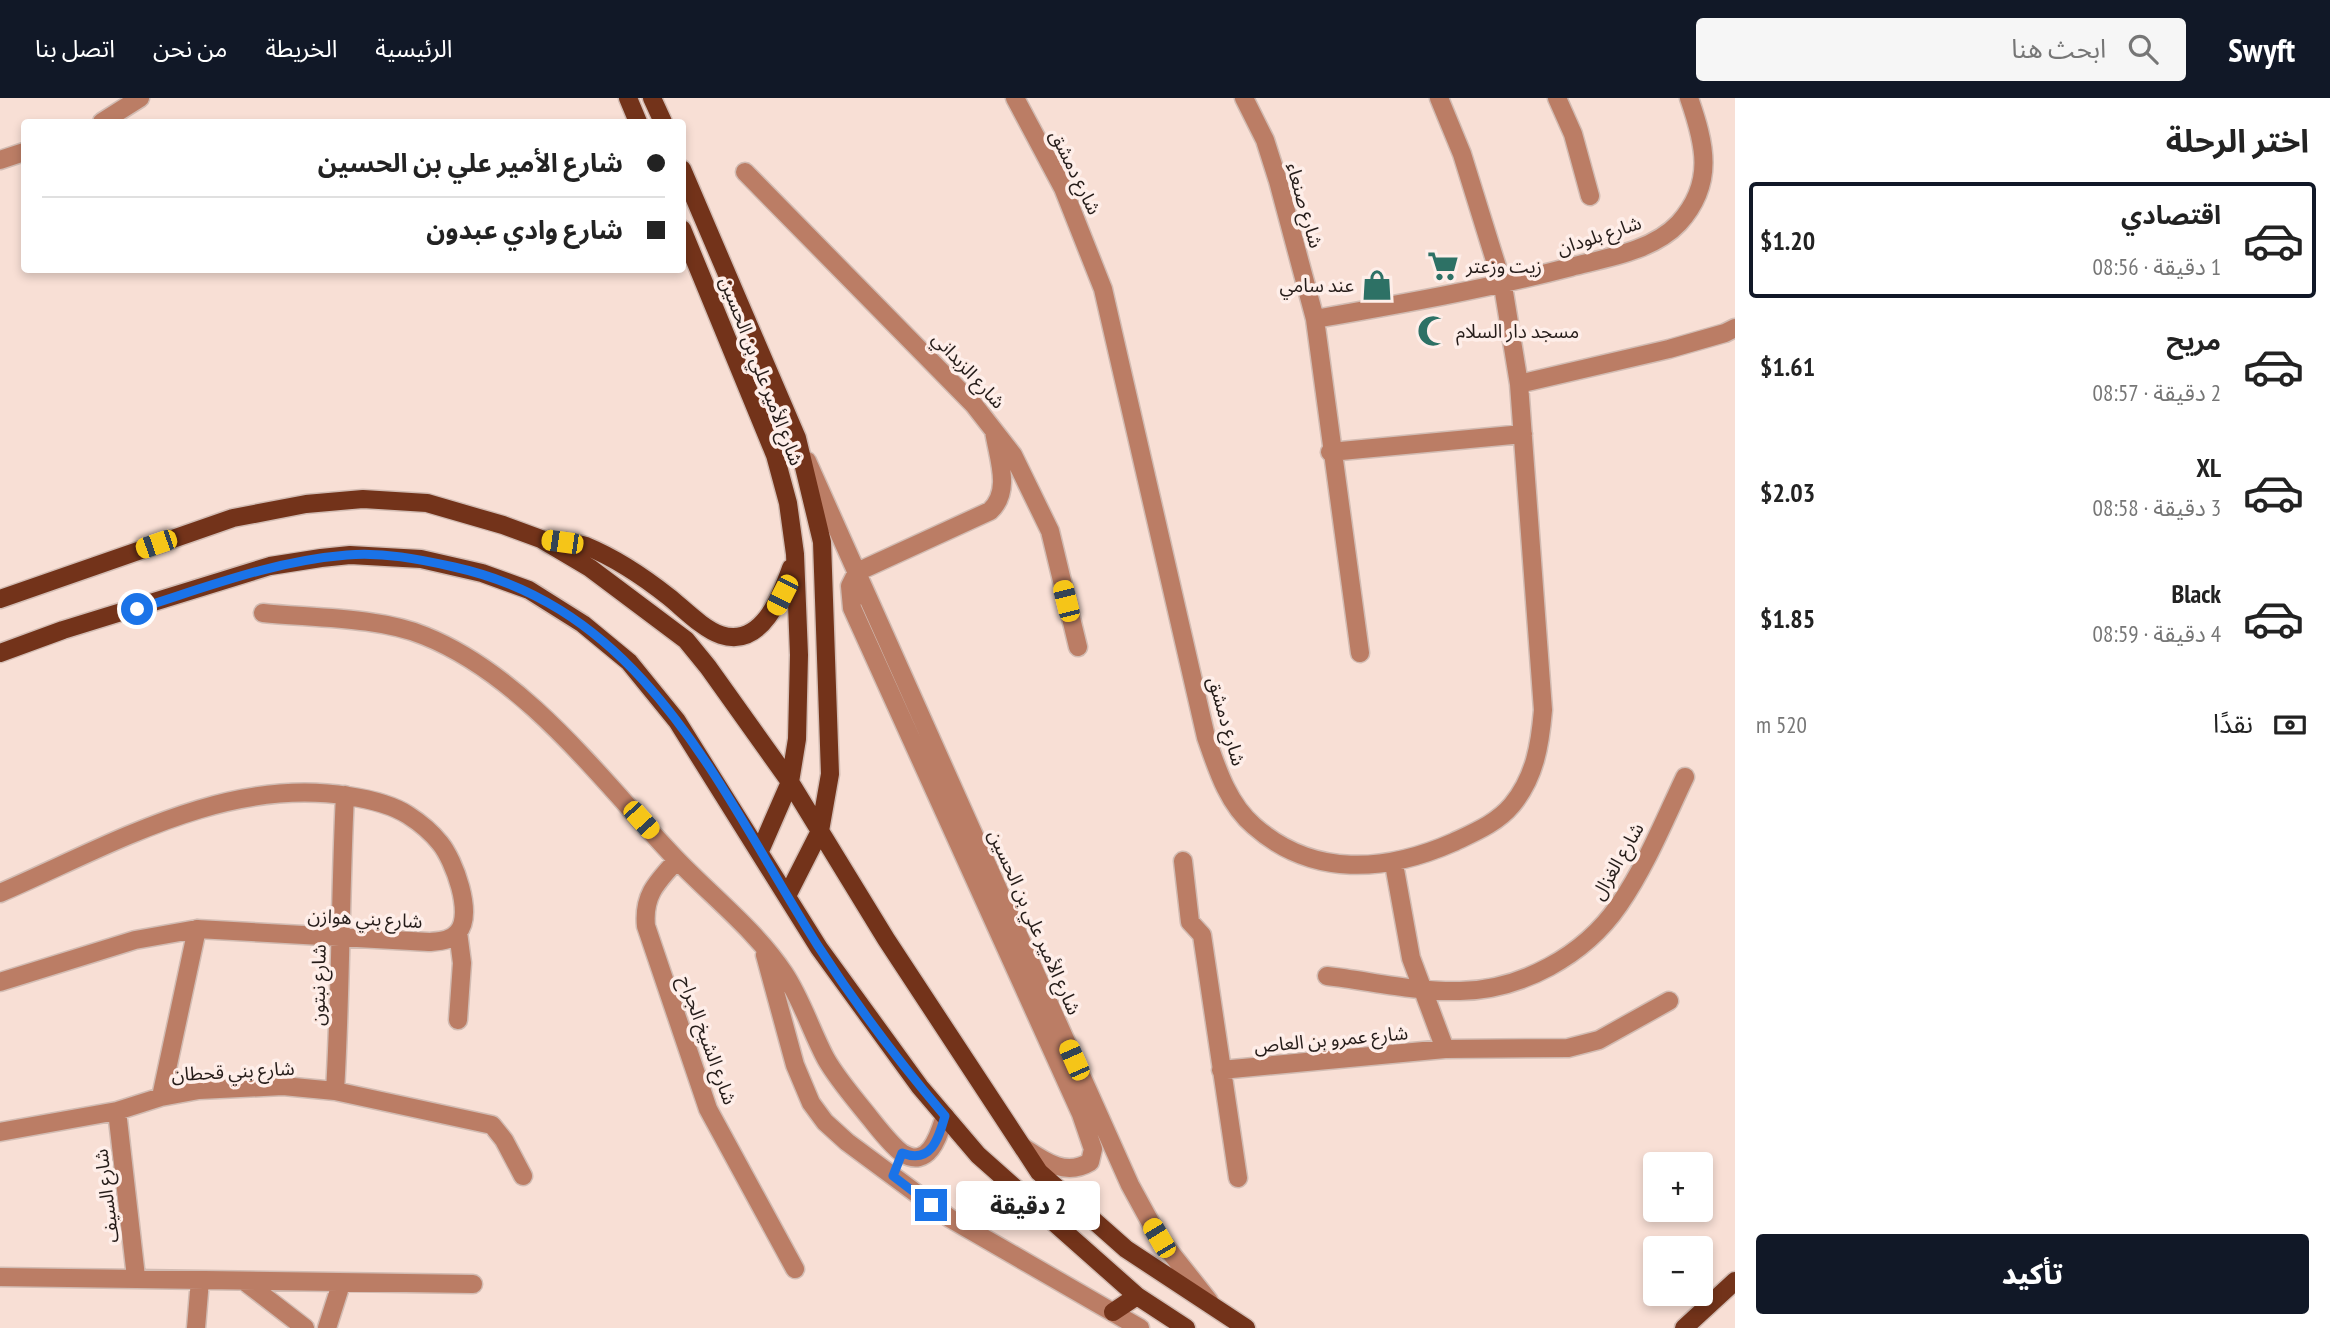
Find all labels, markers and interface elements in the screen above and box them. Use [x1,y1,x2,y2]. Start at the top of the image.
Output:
search box [1696,18,2186,81]
text: Swyft [2228,28,2295,71]
icon: search [2124,30,2162,68]
text: ابحث هنا [2011,32,2106,65]
text: اتصل بنا [35,33,115,64]
text: من نحن [153,33,227,64]
text: الخريطة [265,33,337,64]
text: الرئيسية [375,33,453,64]
text: اختر الرحلة [2166,119,2309,161]
street label: شارع دمشق [1043,126,1107,219]
text: شارع الأمير علي بن الحسين [318,146,623,179]
street label: شارع صنعاء [1279,159,1329,251]
text: اقتصادي [2121,198,2221,231]
icon: car [2242,209,2305,272]
street label: شارع بلودان [1554,210,1645,262]
text: شارع وادي عبدون [426,213,623,246]
text: $1.20 [1760,224,1815,257]
supermarket icon: زيت وزعتر [1426,249,1460,283]
text: 1 دقيقة · 08:56 [2093,252,2221,281]
place label: زيت وزعتر [1465,254,1542,278]
shop icon: عند سامي [1360,268,1394,302]
street label: شارع الأمير علي بن الحسين [712,273,809,470]
place label: عند سامي [1279,273,1354,300]
mosque icon: مسجد دار السلام [1416,314,1450,348]
place label: مسجد دار السلام [1456,319,1579,346]
text: مريح [2166,324,2221,357]
street label: شارع الزبداني [925,327,1011,416]
icon: car [2242,335,2305,398]
text: $1.61 [1760,350,1815,383]
text: 2 دقيقة · 08:57 [2093,378,2221,407]
text: XL [2196,451,2221,484]
icon: car [2242,461,2305,524]
text: $2.03 [1760,476,1815,509]
text: 3 دقيقة · 08:58 [2093,493,2221,522]
car [133,527,180,561]
car [540,529,585,555]
car [764,572,801,618]
text: Black [2171,577,2221,610]
car [1051,578,1082,624]
icon: car [2242,587,2305,650]
route start [121,593,153,625]
text: $1.85 [1760,602,1815,635]
text: 4 دقيقة · 08:59 [2093,619,2221,648]
street label: شارع دمشق [1201,674,1251,769]
icon: cash [2271,706,2309,744]
text: نقدًا [2213,707,2253,740]
text: 520 m [1756,710,1807,739]
car [620,797,663,843]
street label: شارع الغزال [1585,818,1650,905]
street label: شارع الأمير علي بن الحسين [980,826,1087,1020]
street label: شارع بني هوازن [307,903,423,936]
street label: شارع نبتون [305,944,333,1026]
street label: شارع الشيخ الجراح [671,972,742,1109]
street label: شارع عمرو بن العاص [1253,1020,1409,1060]
car [1056,1037,1093,1083]
street label: شارع بني قحطان [171,1056,295,1090]
street label: شارع السيف [88,1147,126,1244]
map controls [1643,1152,1713,1306]
button: + [1643,1152,1713,1222]
callout: 2 دقيقة [956,1180,1099,1230]
route end [915,1189,947,1221]
text: 2 دقيقة [990,1191,1066,1220]
car [1140,1215,1179,1261]
button: تأكيد [1756,1234,2309,1314]
button: − [1643,1236,1713,1306]

